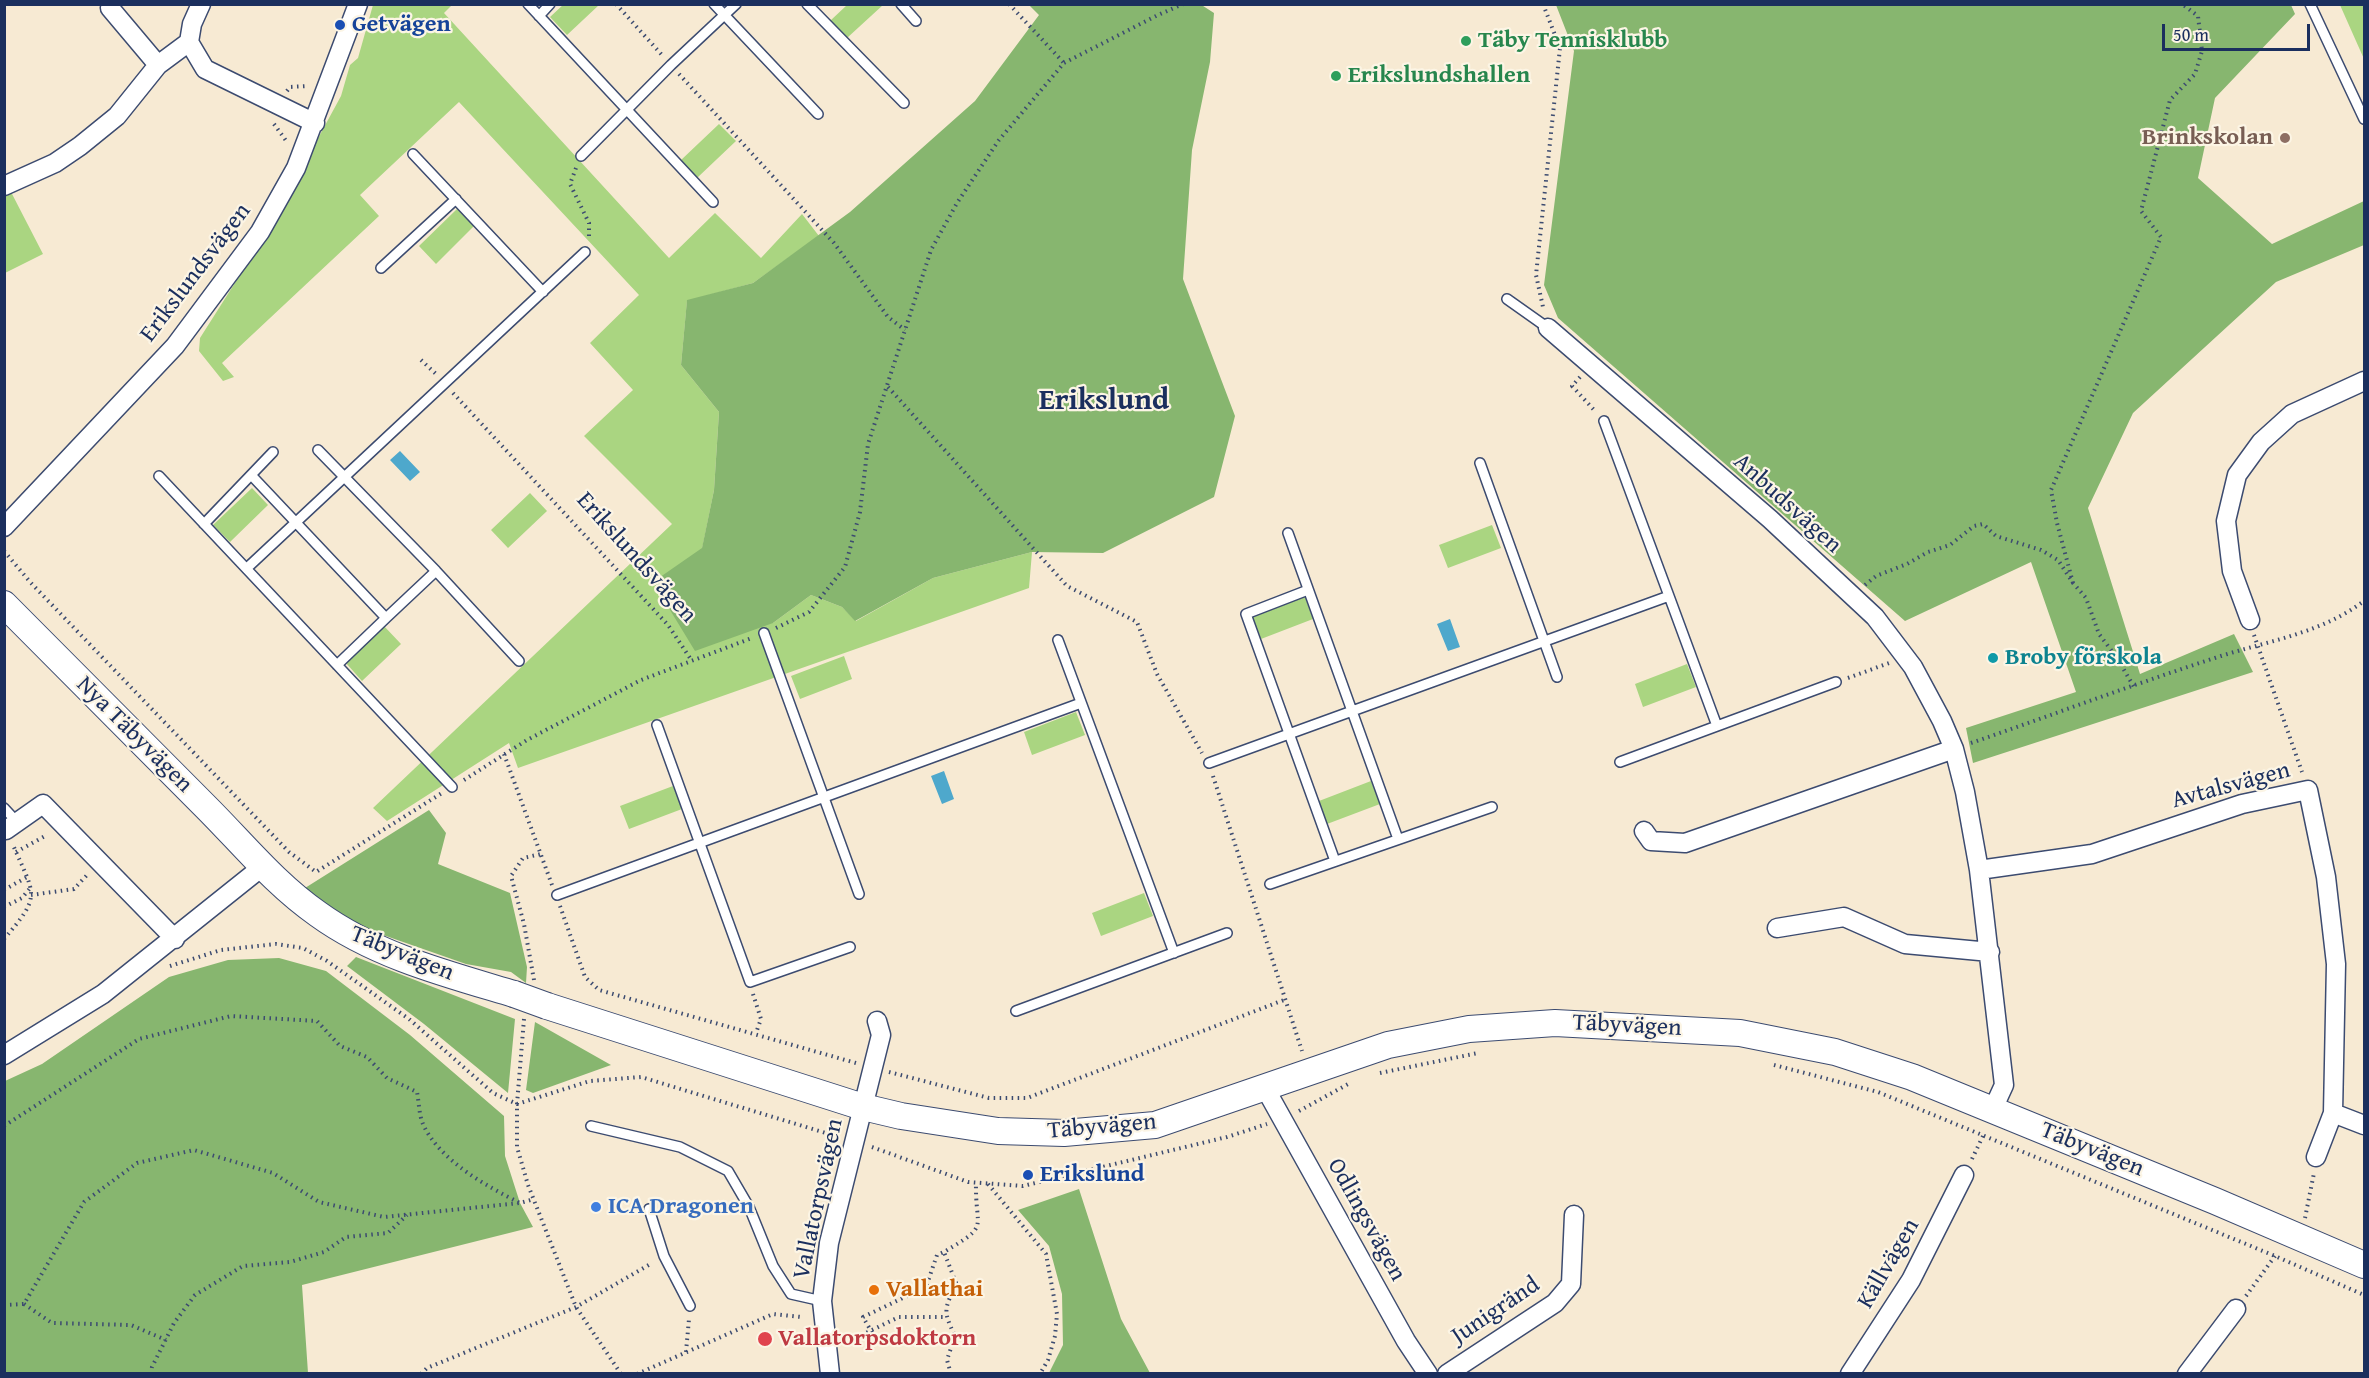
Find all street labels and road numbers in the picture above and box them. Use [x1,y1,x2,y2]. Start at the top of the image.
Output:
street label: Erikslundsvägen [135,198,257,348]
street label: Anbudsvägen [1727,448,1847,560]
street label: Erikslundsvägen [570,487,702,629]
street label: Nya Täbyvägen [70,671,198,799]
street label: Avtalsvägen [2169,756,2293,816]
street label: Täbyvägen [346,920,458,988]
street label: Täbyvägen [1572,1009,1682,1043]
street label: Täbyvägen [1046,1108,1158,1146]
street label: Vallatorpsvägen [788,1116,850,1282]
street label: Täbyvägen [2036,1116,2148,1184]
street label: Odlingsvägen [1320,1154,1412,1286]
street label: Källvägen [1852,1214,1926,1314]
street label: Junigränd [1446,1271,1546,1351]

